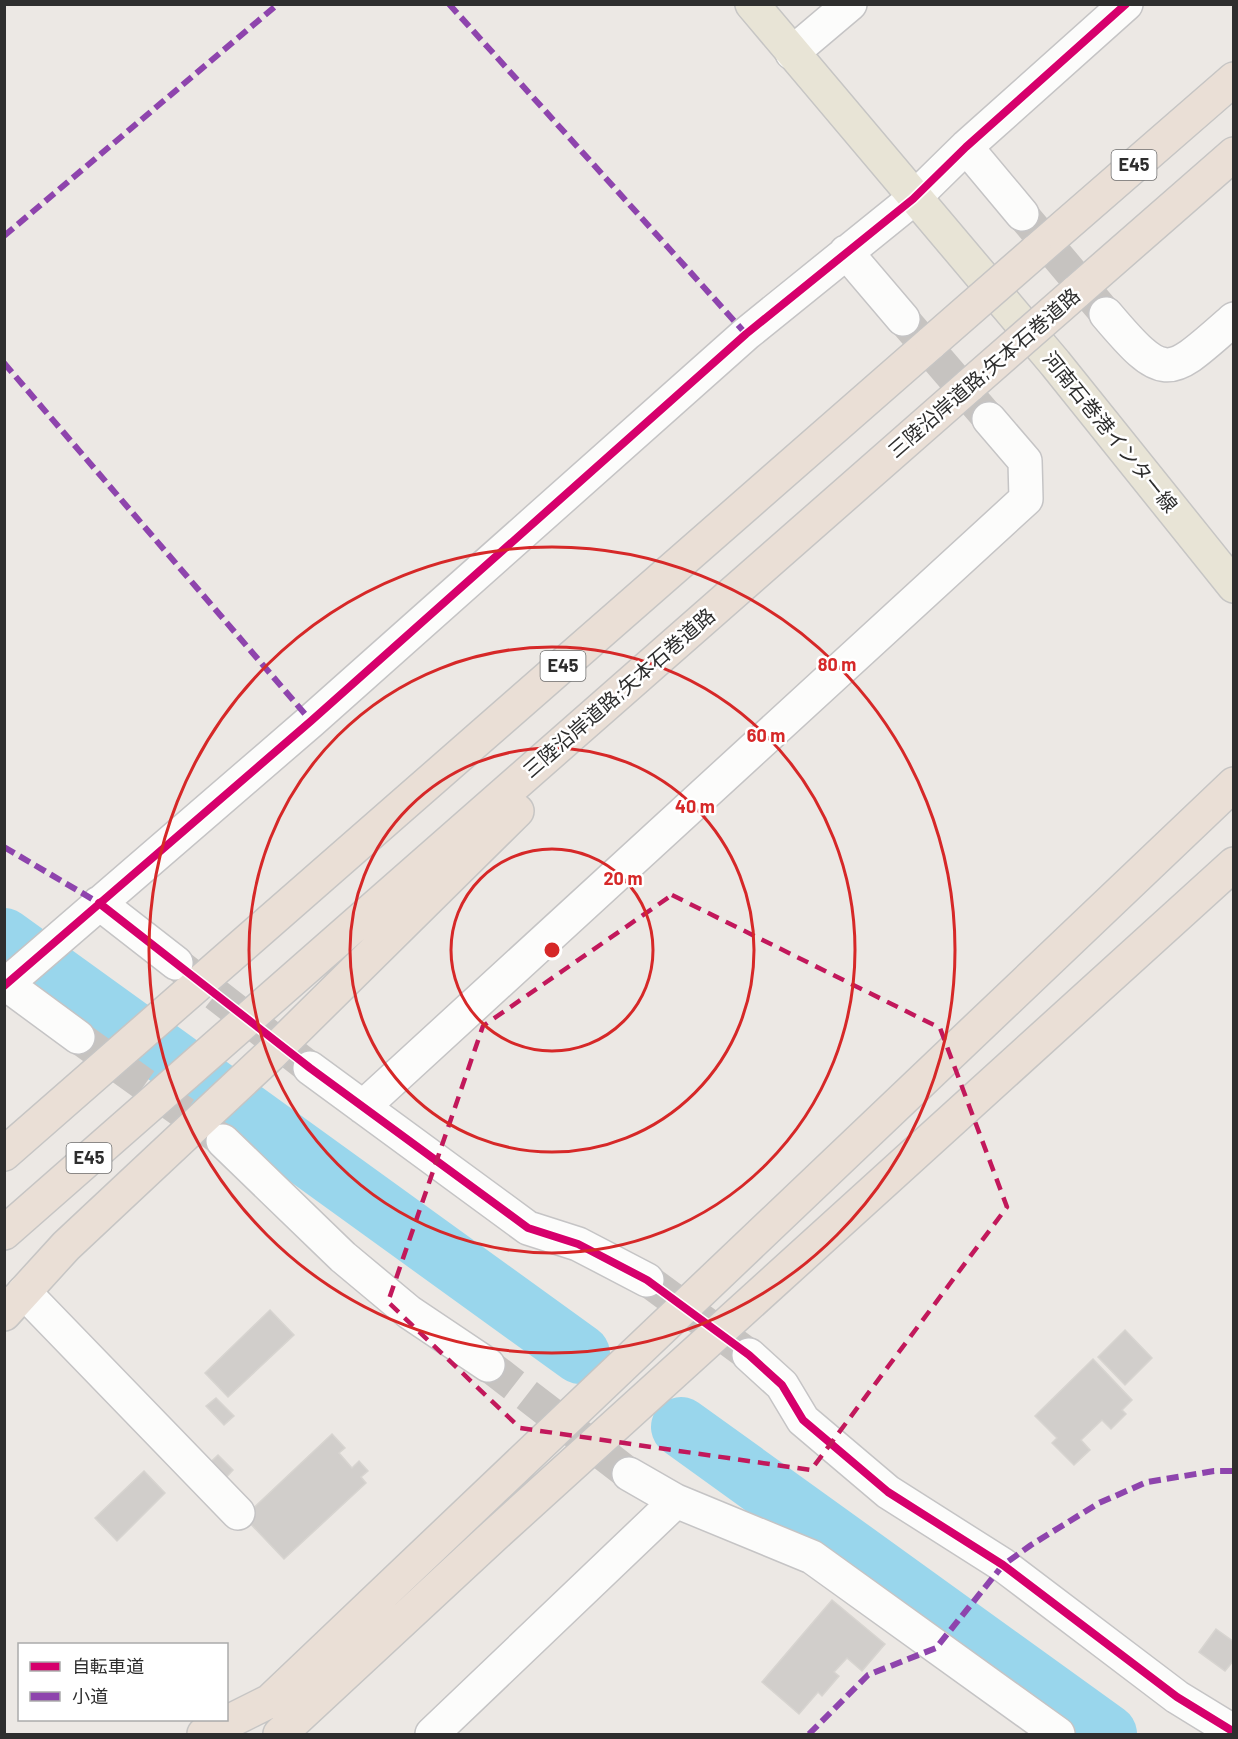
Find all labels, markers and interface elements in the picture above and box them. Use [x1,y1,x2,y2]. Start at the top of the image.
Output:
road number: E45 [1112,150,1156,180]
street label: 三陸沿岸道路;矢本石巻道路 [883,282,1084,462]
street label: 河南石巻港インター線 [1039,346,1183,517]
street label: 三陸沿岸道路;矢本石巻道路 [518,602,719,782]
road number: E45 [540,651,586,681]
text: 80 m [818,653,856,675]
text: 60 m [747,724,785,746]
text: 40 m [675,795,715,817]
text: 20 m [604,867,642,889]
centre of rings [542,940,562,960]
road number: E45 [66,1143,112,1173]
legend [18,1643,228,1721]
text: 自転車道 [72,1655,144,1677]
text: 小道 [72,1685,108,1707]

